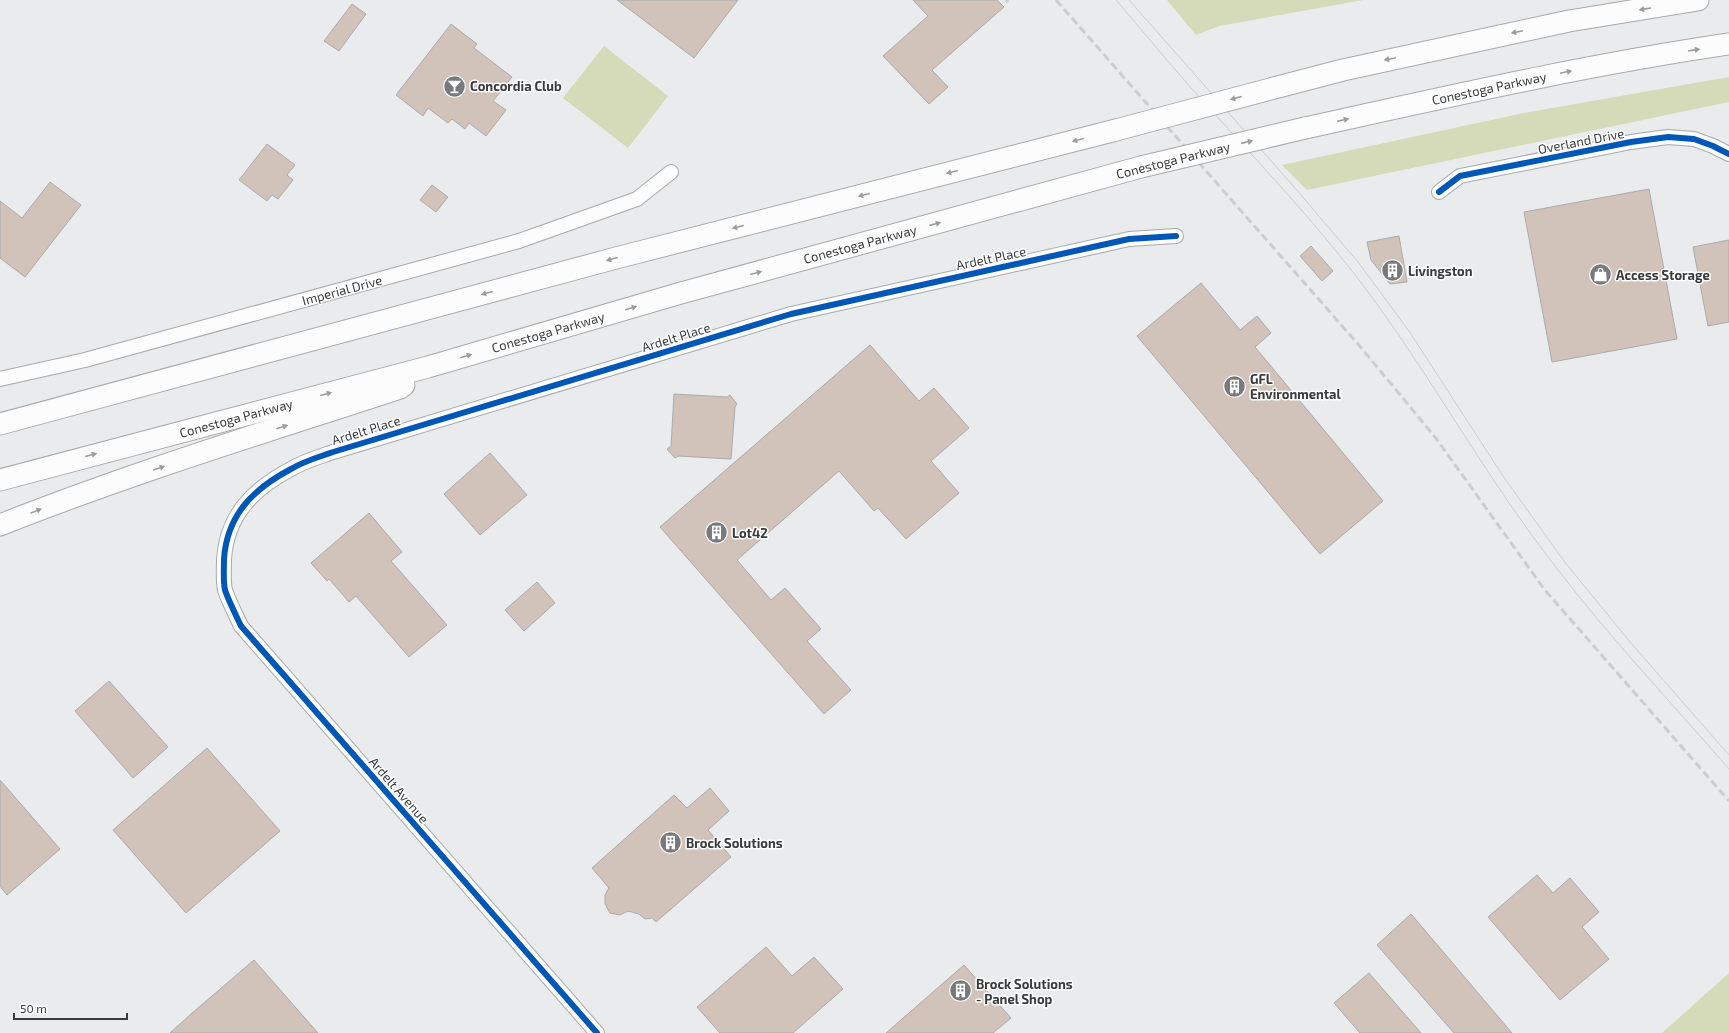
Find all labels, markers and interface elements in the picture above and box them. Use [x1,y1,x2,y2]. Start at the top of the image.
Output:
one-way arrow [1639,6,1651,12]
one-way arrow [1511,30,1524,36]
one-way arrow [1688,47,1700,53]
one-way arrow [1384,57,1397,63]
street label: Conestoga Parkway [1430,68,1548,108]
one-way arrow [1560,68,1572,74]
bar icon: Concordia Club [441,73,467,99]
place label: Concordia Club [470,78,562,94]
one-way arrow [1230,95,1242,101]
one-way arrow [1337,116,1349,122]
street label: Overland Drive [1537,125,1625,157]
one-way arrow [1072,137,1084,143]
street label: Conestoga Parkway [1114,138,1232,182]
one-way arrow [1241,139,1253,145]
one-way arrow [946,169,958,175]
one-way arrow [858,192,870,198]
one-way arrow [929,220,942,226]
street label: Conestoga Parkway [802,221,919,267]
one-way arrow [732,224,745,230]
street label: Ardelt Place [955,243,1027,273]
one-way arrow [606,256,618,262]
building icon: Livingston [1379,258,1405,284]
shop icon: Access Storage [1587,262,1613,288]
place label: Livingston [1408,263,1473,279]
place label: Access Storage [1616,267,1710,283]
one-way arrow [750,269,762,275]
street label: Imperial Drive [300,272,384,308]
one-way arrow [481,290,493,296]
one-way arrow [625,305,637,311]
street label: Conestoga Parkway [490,308,606,356]
street label: Ardelt Place [640,319,712,355]
one-way arrow [460,353,472,359]
place label: GFL Environmental [1250,371,1342,402]
building icon: GFL Environmental [1221,373,1247,399]
one-way arrow [320,391,332,397]
street label: Conestoga Parkway [178,395,295,441]
street label: Ardelt Place [330,412,402,448]
one-way arrow [277,423,289,429]
one-way arrow [85,452,98,458]
one-way arrow [153,464,165,470]
one-way arrow [31,507,43,513]
building icon: Lot42 [704,520,730,546]
place label: Lot42 [732,525,768,541]
street label: Ardelt Avenue [366,754,432,826]
building icon: Brock Solutions [657,830,683,856]
place label: Brock Solutions [686,835,783,851]
place label: Brock Solutions - Panel Shop [976,976,1073,1007]
building icon: Brock Solutions - Panel Shop [947,978,973,1004]
scale bar [14,995,127,1021]
text: 50 m [20,1001,47,1015]

